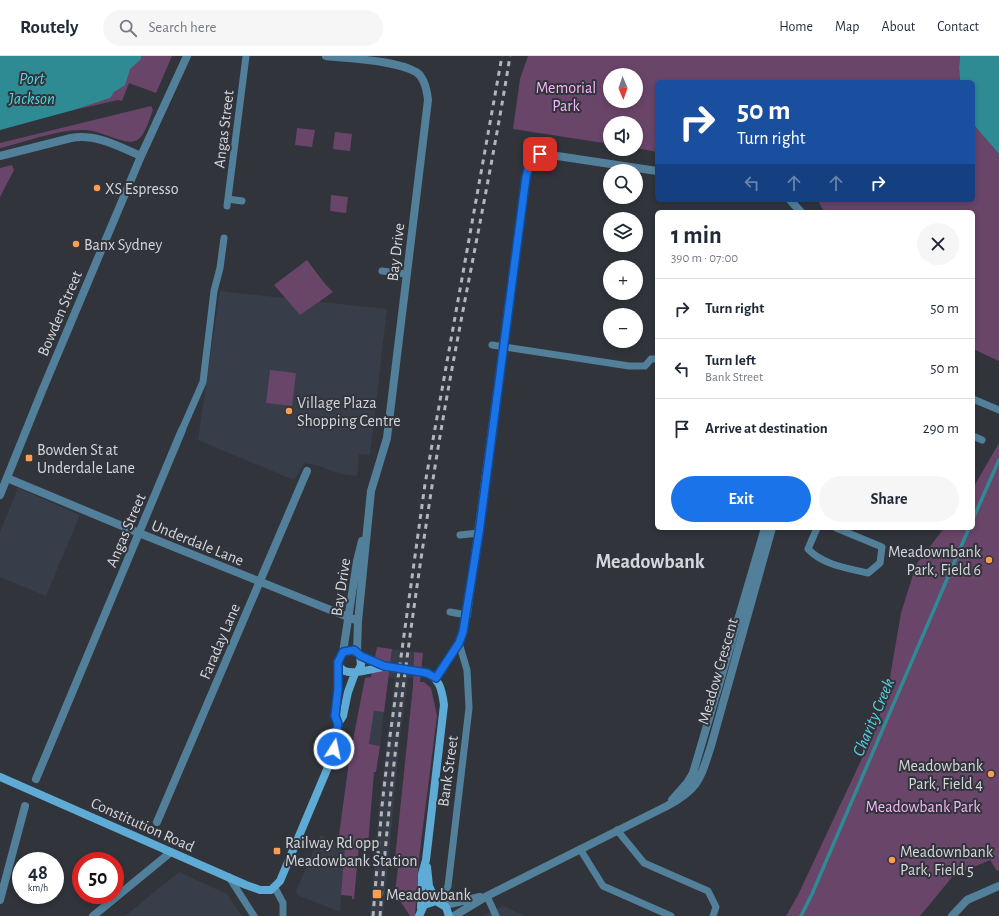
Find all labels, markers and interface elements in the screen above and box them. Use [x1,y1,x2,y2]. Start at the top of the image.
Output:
search box [103,10,383,46]
icon: search [117,17,139,39]
text: Routely [20,18,79,37]
text: Search here [149,20,216,35]
text: Home [779,20,813,34]
text: Map [835,20,859,34]
text: About [881,20,915,34]
text: Contact [937,20,979,34]
north arrow [603,68,643,108]
map controls [603,68,643,348]
water label: Port Jackson [8,70,55,107]
park label: Memorial Park [536,80,596,114]
street label: Angas Street [211,89,237,169]
icon: right [671,96,723,148]
text: 50 m [737,97,791,125]
button: sound [603,116,643,156]
text: Turn right [737,130,806,148]
pin [523,137,557,171]
icon: arrive [529,143,551,165]
button: search [603,164,643,204]
icon: left [741,172,763,194]
icon: ahead [783,172,805,194]
icon: ahead [825,172,847,194]
icon: right [867,172,889,194]
place label: XS Espresso [105,181,179,197]
marker: XS Espresso [92,183,102,193]
button: layers [603,212,643,252]
street label: Bay Drive [384,222,408,282]
button: close [917,223,959,265]
text: 1 min [671,224,722,248]
place label: Banx Sydney [84,237,162,254]
marker: Banx Sydney [71,239,81,249]
text: 390 m · 07:00 [671,252,738,265]
button: + [603,260,643,300]
street label: Bowden Street [35,268,85,358]
icon: right [671,298,693,320]
text: Turn right [705,301,764,316]
text: 50 m [930,301,959,316]
button: − [603,308,643,348]
text: Turn left [705,353,756,368]
icon: left [671,358,693,380]
text: 50 m [930,361,959,376]
text: Bank Street [705,371,763,384]
place label: Village Plaza Shopping Centre [297,395,401,429]
marker: Village Plaza Shopping Centre [284,406,294,416]
icon: arrive [671,418,693,440]
text: Arrive at destination [705,421,828,436]
text: 290 m [923,421,959,436]
place label: Bowden St at Underdale Lane [37,442,135,476]
marker: Bowden St at Underdale Lane [24,453,34,463]
button: Exit [671,476,811,522]
button: Share [819,476,959,522]
street label: Angas Street [103,491,149,570]
street label: Underdale Lane [149,517,246,569]
place label: Meadownbank Park, Field 6 [888,544,982,578]
district label: Meadowbank [595,552,705,572]
marker: Meadownbank Park, Field 6 [984,555,994,565]
street label: Bay Drive [329,557,354,617]
street label: Faraday Lane [197,601,244,682]
street label: Meadow Crescent [695,616,741,726]
water label: Charity Creek [849,676,897,759]
position arrow [313,728,355,770]
street label: Bank Street [435,735,461,808]
place label: Meadowbank Park, Field 4 [898,758,984,792]
marker: Meadowbank Park, Field 4 [986,769,996,779]
street label: Constitution Road [88,795,197,855]
park label: Meadowbank Park [865,799,981,815]
place label: Railway Rd opp Meadowbank Station [285,835,417,869]
place label: Meadownbank Park, Field 5 [900,844,994,878]
marker: Railway Rd opp Meadowbank Station [272,846,282,856]
speed limit sign: 50 [72,852,124,904]
marker: Meadownbank Park, Field 5 [887,855,897,865]
text: 48 [28,863,48,883]
text: km/h [28,883,48,893]
place label: Meadowbank [386,887,471,903]
marker: Meadowbank [371,888,383,900]

